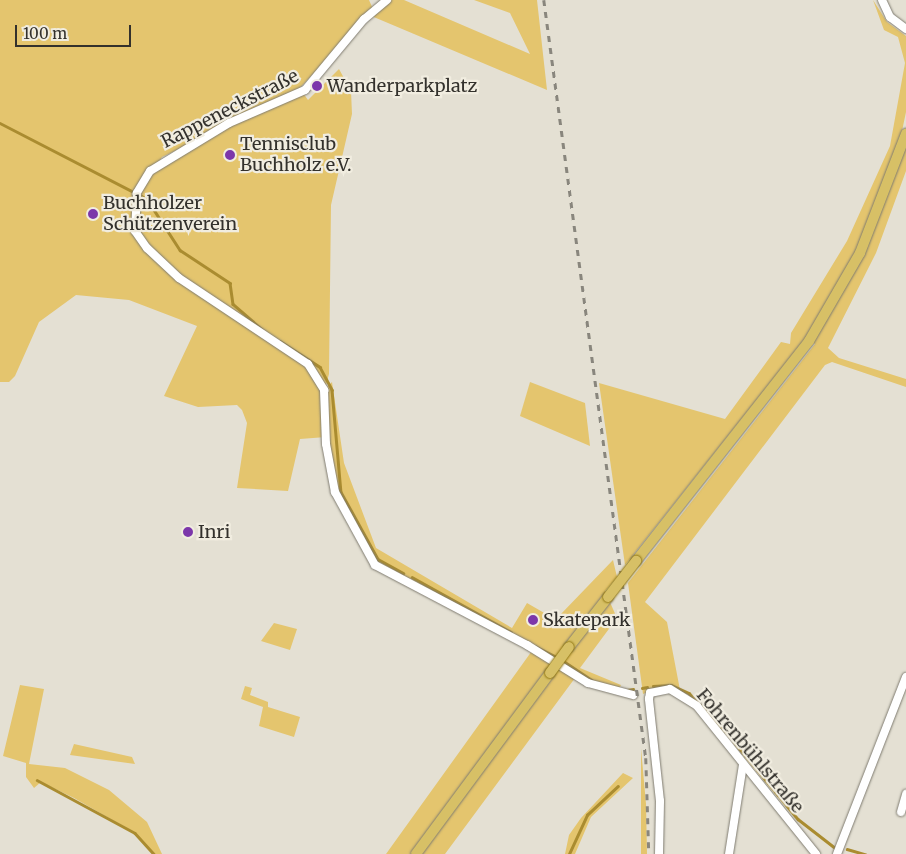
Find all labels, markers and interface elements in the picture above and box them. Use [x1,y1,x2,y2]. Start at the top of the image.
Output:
scale bar [18,15,134,47]
text: 100 m [23,24,67,43]
street label: Rappeneckstraße [158,65,302,153]
place label: Wanderparkplatz [327,75,477,97]
marker: Wanderparkplatz [311,80,323,92]
place label: Tennisclub Buchholz e.V. [240,134,351,176]
marker: Tennisclub Buchholz e.V. [224,149,236,161]
place label: Buchholzer Schützenverein [103,193,237,235]
marker: Buchholzer Schützenverein [87,208,99,220]
place label: Inri [198,521,230,543]
marker: Inri [182,526,194,538]
place label: Skatepark [543,609,630,631]
marker: Skatepark [527,614,539,626]
street label: Fohrenbühlstraße [692,685,808,817]

